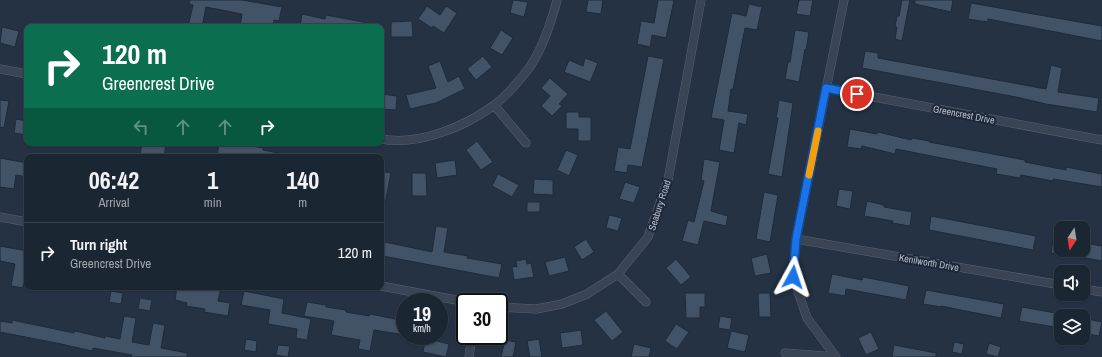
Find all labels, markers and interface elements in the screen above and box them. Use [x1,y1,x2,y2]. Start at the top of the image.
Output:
text: 120 m [102,35,167,73]
icon: right [36,40,88,92]
text: Greencrest Drive [102,71,214,96]
pin [840,77,874,111]
icon: arrive [846,83,868,105]
street label: Greencrest Drive [932,102,996,127]
icon: left [130,116,152,138]
icon: ahead [172,116,194,138]
icon: ahead [214,116,236,138]
icon: right [256,116,278,138]
text: 06:42 [89,164,139,196]
text: 1 [207,164,218,196]
text: 140 [286,164,319,196]
street label: Seabury Road [645,178,674,232]
text: Arrival [99,194,129,211]
text: min [204,194,222,211]
text: m [298,194,307,211]
north arrow [1054,221,1090,257]
map controls [1054,221,1090,345]
text: Turn right [70,234,127,255]
icon: right [36,242,58,264]
text: 120 m [338,242,372,263]
street label: Kenilworth Drive [898,251,960,274]
text: Greencrest Drive [70,255,151,272]
position arrow [772,256,814,298]
button: sound [1054,265,1090,301]
speed limit sign: 30 [456,293,508,345]
text: 19 [413,300,431,327]
button: layers [1054,309,1090,345]
text: km/h [413,322,431,335]

